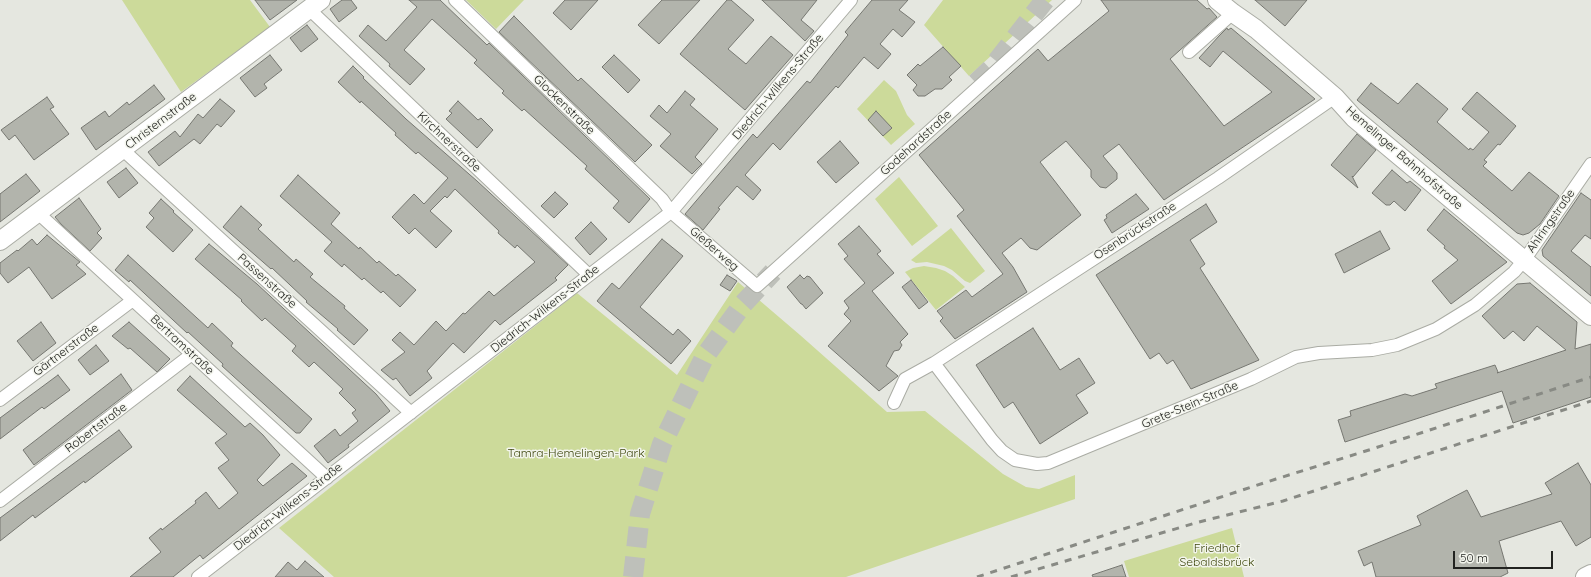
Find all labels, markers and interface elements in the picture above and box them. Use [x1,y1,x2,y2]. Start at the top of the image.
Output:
street label: Diedrich-Wilkens-Straße [729,31,827,143]
street label: Glockenstraße [530,72,598,138]
street label: Christernstraße [123,90,199,152]
street label: Hemelinger Bahnhofstraße [1343,103,1465,213]
street label: Godehardstraße [877,107,955,179]
street label: Kirchnerstraße [414,109,484,175]
street label: Ahlringstraße [1524,186,1578,256]
street label: Osenbrückstraße [1091,199,1179,263]
street label: Gießerweg [687,224,741,274]
street label: Passenstraße [234,251,300,311]
street label: Diedrich-Wilkens-Straße [488,262,602,356]
street label: Bertramstraße [147,312,217,378]
street label: Gärtnerstraße [30,321,102,379]
street label: Grete-Stein-Straße [1140,378,1240,432]
street label: Robertstraße [62,400,130,456]
park label: Tamra-Hemelingen-Park [507,446,645,460]
street label: Diedrich-Wilkens-Straße [231,460,345,554]
park label: Friedhof Sebaldsbrück [1180,541,1254,569]
scale bar [1455,543,1555,569]
text: 50 m [1460,550,1488,565]

